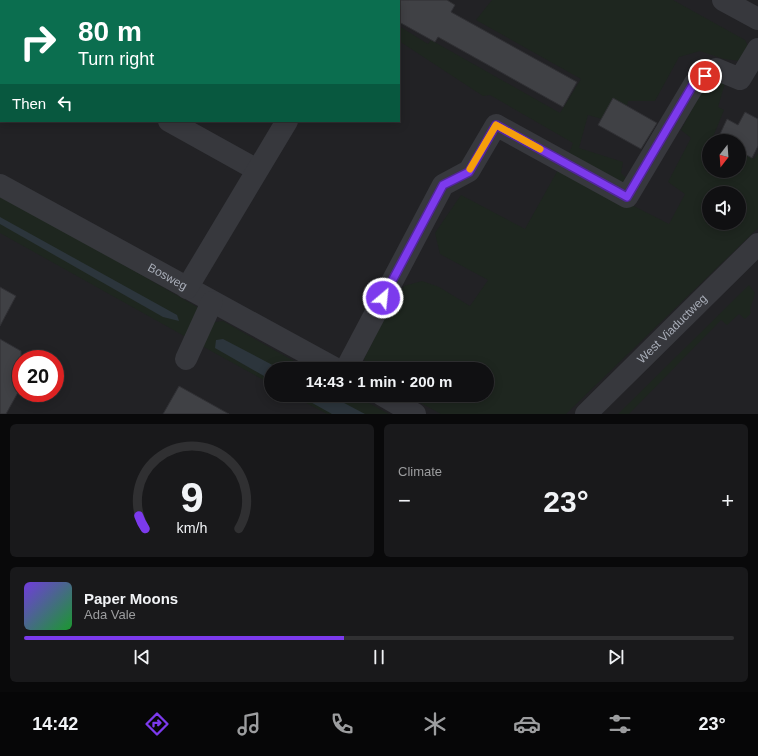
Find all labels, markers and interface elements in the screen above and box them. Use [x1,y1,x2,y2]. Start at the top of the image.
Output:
icon: right [12,16,64,68]
text: 80 m [78,16,142,47]
text: Turn right [78,49,154,69]
pin [688,59,722,93]
icon: arrive [694,65,716,87]
icon: left [54,92,76,114]
text: Then [12,95,46,112]
north arrow [702,134,746,178]
map controls [702,134,746,230]
button: sound [702,186,746,230]
street label: Bosweg [145,260,190,293]
position arrow [362,277,404,319]
street label: West Viaductweg [634,291,710,366]
speed limit sign: 20 [12,350,64,402]
text: 14:43 · 1 min · 200 m [306,373,452,390]
text: Climate [398,464,442,479]
text: 9 [180,473,204,520]
text: 23° [543,485,589,518]
text: − [398,488,411,513]
text: + [721,488,734,513]
text: km/h [177,519,208,535]
text: Paper Moons [84,590,178,607]
text: Ada Vale [84,607,136,622]
icon: previous [131,646,153,668]
icon: pause [368,646,390,668]
icon: next [605,646,627,668]
icon: directions [143,710,171,738]
icon: music [235,710,263,738]
icon: phone [328,710,356,738]
icon: climate [421,710,449,738]
icon: car [513,710,541,738]
icon: filters [606,710,634,738]
text: 14:42 [32,714,78,734]
text: 23° [698,714,726,734]

